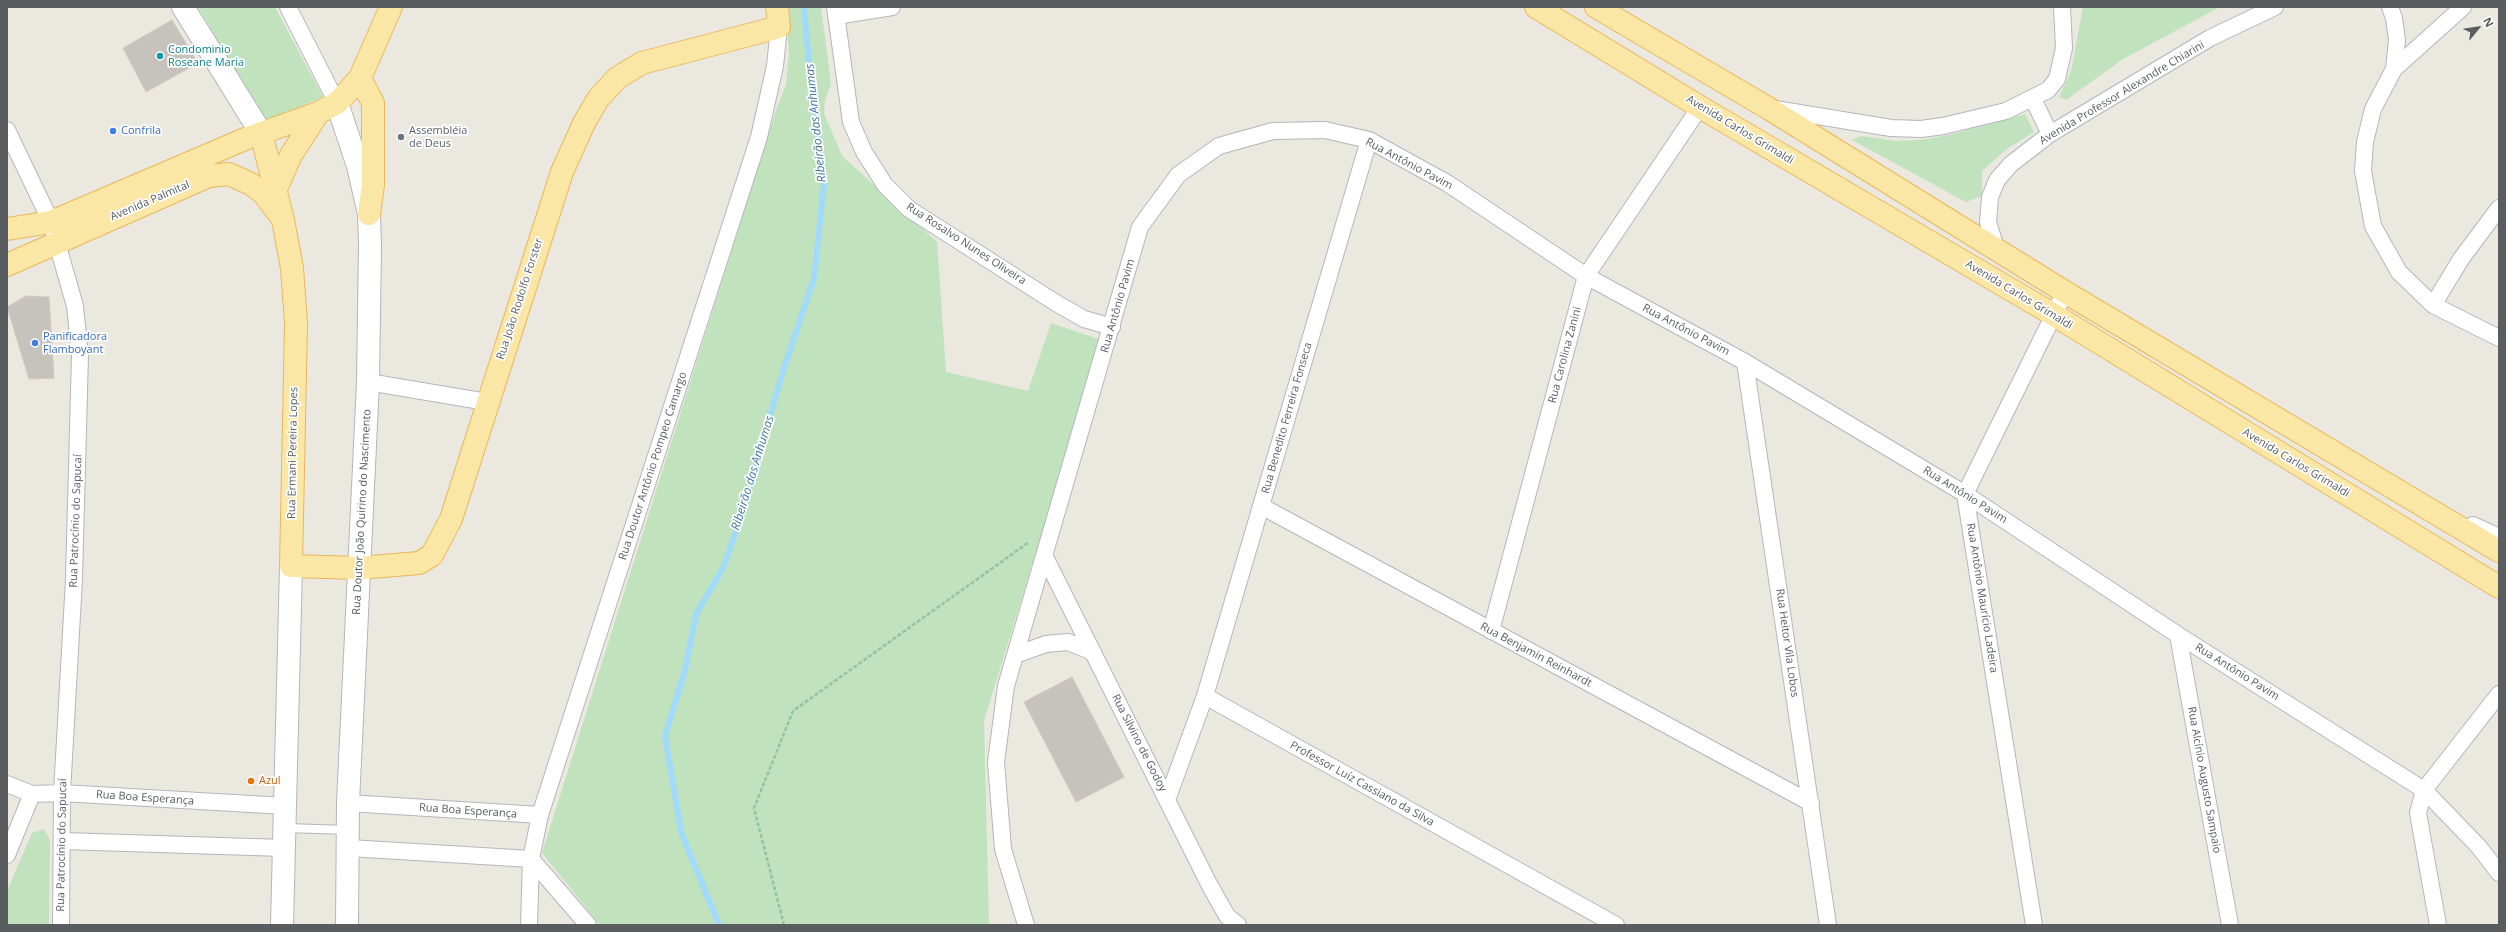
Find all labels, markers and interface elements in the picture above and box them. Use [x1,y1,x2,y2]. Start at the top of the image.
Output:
north arrow [2458,8,2498,48]
text: N [2480,14,2498,29]
street label: Avenida Professor Alexandre Chiarini [2037,38,2207,148]
place label: Condominio Roseane Maria [168,43,244,69]
marker: Condominio Roseane Maria [155,51,165,61]
water label: Ribeirão das Anhumas [803,63,829,183]
street label: Avenida Carlos Grimaldi [1684,93,1796,167]
place label: Confrila [121,124,161,138]
place label: Assembléia de Deus [409,124,467,150]
marker: Confrila [108,126,118,136]
marker: Assembléia de Deus [396,132,406,142]
street label: Rua Antônio Pavim [1363,135,1455,193]
street label: Avenida Palmital [108,178,192,224]
street label: Rua Rosalvo Nunes Oliveira [904,200,1028,288]
street label: Rua João Rodolfo Forster [494,237,546,361]
street label: Rua Antônio Pavim [1098,258,1138,354]
street label: Avenida Carlos Grimaldi [1963,258,2075,332]
street label: Rua Antônio Pavim [1640,301,1732,359]
street label: Rua Carolina Zanini [1546,305,1584,405]
place label: Panificadora Flamboyant [43,330,107,356]
marker: Panificadora Flamboyant [30,338,40,348]
street label: Rua Benedito Ferreira Fonseca [1259,341,1315,495]
street label: Rua Doutor Antônio Pompeo Camargo [616,370,690,562]
street label: Rua Ermani Pereira Lopes [285,387,301,519]
street label: Rua Doutor João Quirino do Nascimento [350,409,374,615]
water label: Ribeirão das Anhumas [729,414,777,532]
street label: Avenida Carlos Grimaldi [2240,426,2352,500]
street label: Rua Patrocínio do Sapucaí [67,454,85,588]
street label: Rua Antônio Pavim [1920,464,2010,526]
street label: Rua Antônio Maurício Ladeira [1964,522,2000,674]
street label: Rua Heitor Vila Lobos [1773,588,1801,698]
street label: Rua Benjamin Reinhardt [1478,620,1594,690]
street label: Rua Antônio Pavim [2192,641,2282,703]
street label: Rua Silvino de Godoy [1109,692,1169,794]
street label: Rua Alcínio Augusto Sampaio [2185,706,2223,854]
street label: Professor Luíz Cassiano da Silva [1288,739,1436,829]
place label: Azul [259,774,281,788]
marker: Azul [246,776,256,786]
street label: Rua Patrocínio do Sapucaí [54,778,70,912]
street label: Rua Boa Esperança [96,788,194,808]
street label: Rua Boa Esperança [419,801,517,821]

